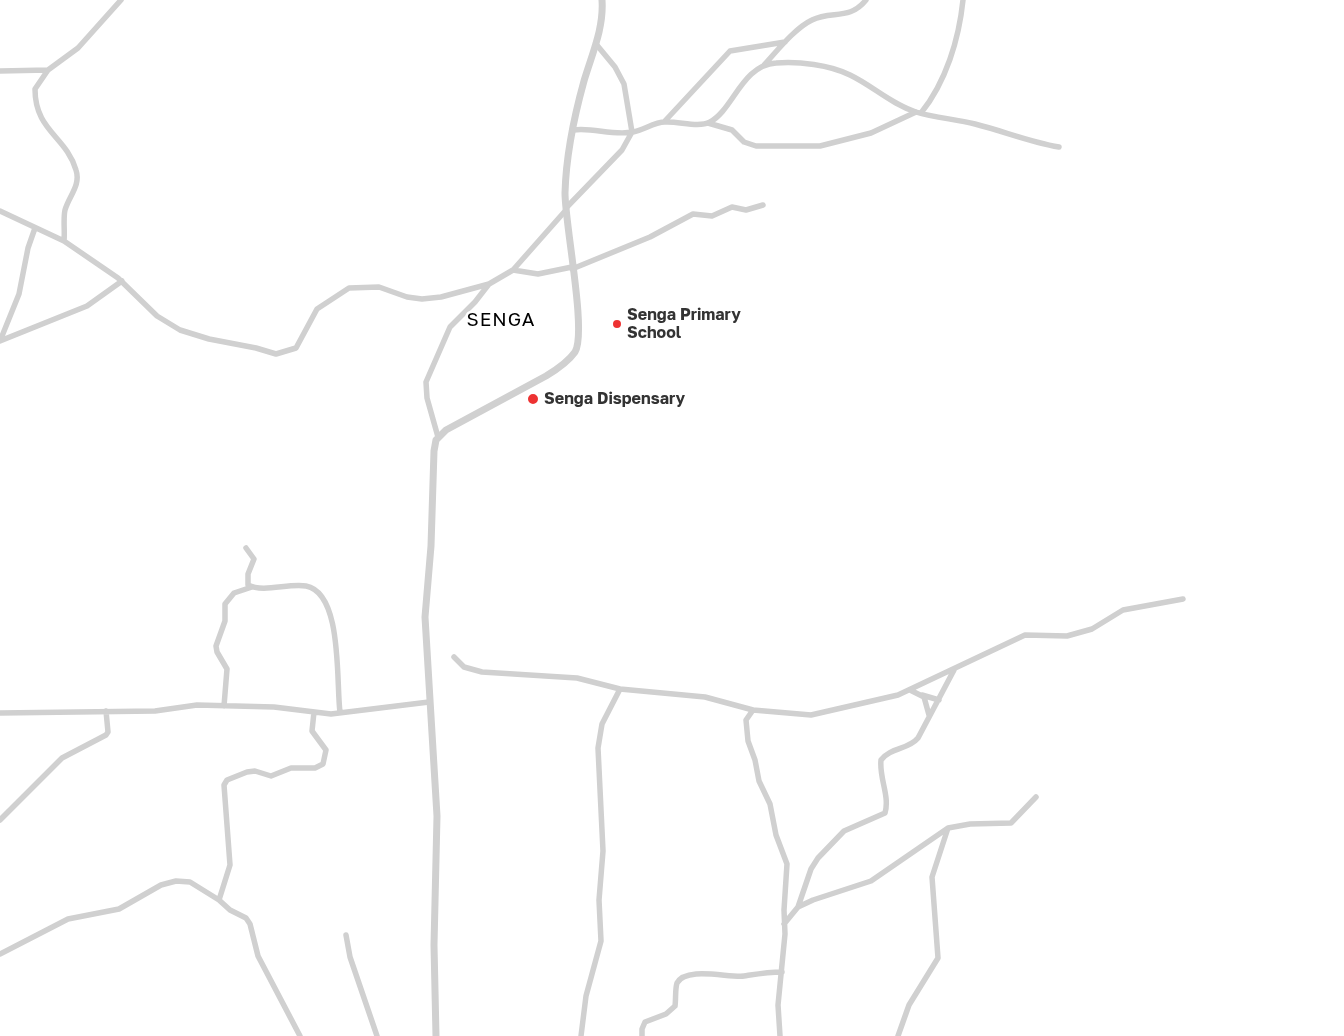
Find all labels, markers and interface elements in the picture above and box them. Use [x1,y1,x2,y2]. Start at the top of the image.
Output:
place label: Senga Primary School [627,305,741,343]
district label: SENGA [466,309,536,331]
marker: Senga Primary School [611,318,623,330]
place label: Senga Dispensary [544,389,685,409]
marker: Senga Dispensary [526,392,540,406]

